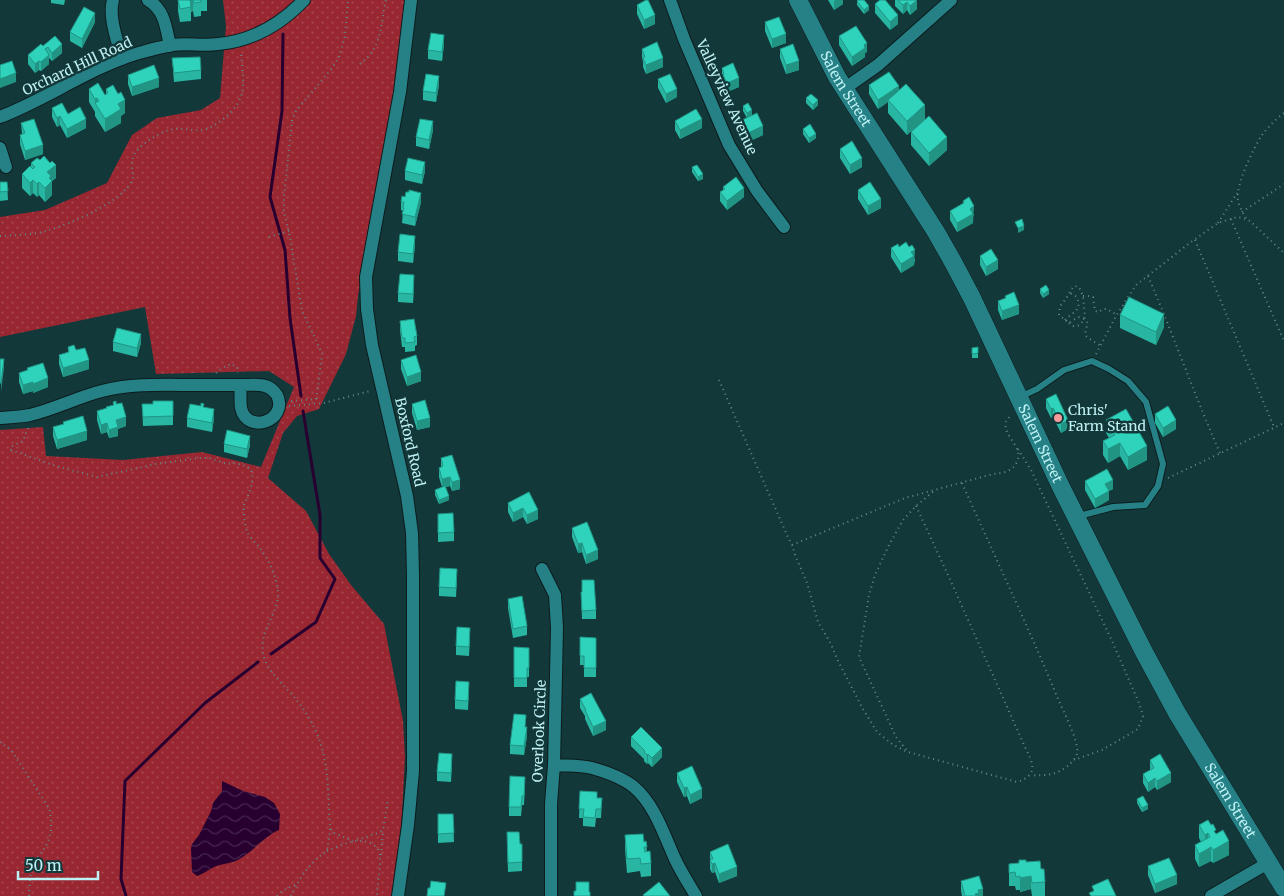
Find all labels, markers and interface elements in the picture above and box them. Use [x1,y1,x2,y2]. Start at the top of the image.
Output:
street label: Orchard Hill Road [19,32,135,99]
street label: Valleyview Avenue [692,36,762,157]
street label: Salem Street [816,48,876,131]
street label: Boxford Road [391,396,429,489]
street label: Salem Street [1014,401,1067,486]
place label: Chris' Farm Stand [1068,401,1147,435]
marker: Chris' Farm Stand [1052,412,1064,424]
street label: Overlook Circle [528,679,550,783]
street label: Salem Street [1201,760,1261,842]
scale bar [18,848,98,880]
text: 50 m [25,856,62,875]

